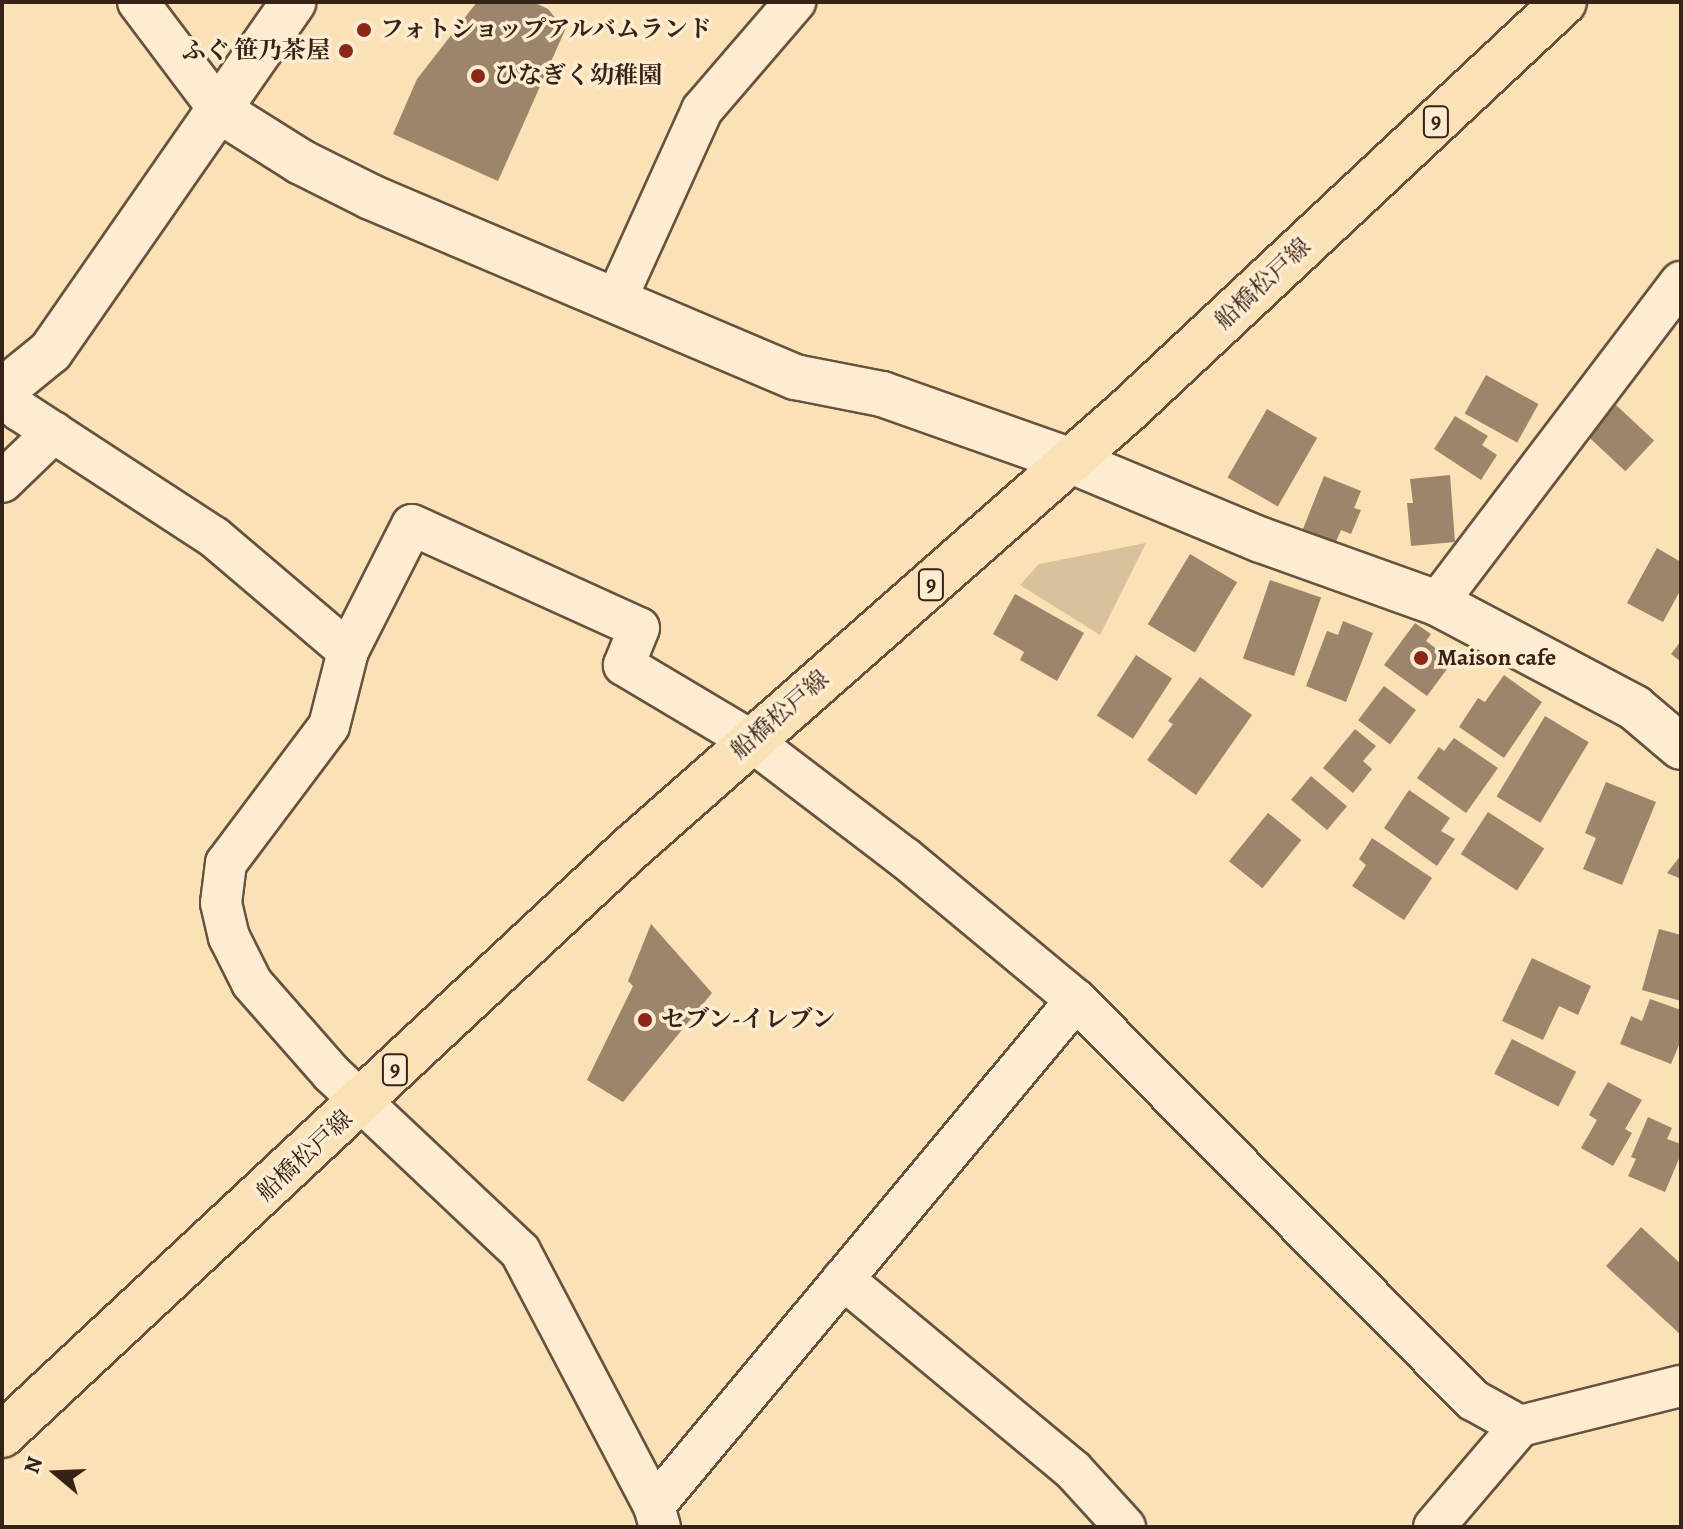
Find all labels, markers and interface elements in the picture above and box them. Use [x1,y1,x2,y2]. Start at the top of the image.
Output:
place label: フォトショップアルバムランド [380,16,716,44]
marker: フォトショップアルバムランド [355,21,373,39]
place label: ふぐ 笹乃茶屋 [182,37,330,65]
marker: ふぐ 笹乃茶屋 [337,42,355,60]
place label: ひなぎく幼稚園 [494,62,662,90]
marker: ひなぎく幼稚園 [469,67,487,85]
road number: 9 [1422,104,1450,140]
street label: 船橋松戸線 [1209,233,1317,335]
road number: 9 [917,567,945,603]
place label: Maison cafe [1437,644,1556,672]
marker: Maison cafe [1412,649,1430,667]
street label: 船橋松戸線 [725,665,835,765]
place label: セブン-イレブン [661,1006,838,1034]
marker: セブン-イレブン [636,1011,654,1029]
road number: 9 [381,1052,409,1088]
street label: 船橋松戸線 [251,1105,359,1207]
north arrow [16,1433,96,1513]
text: N [17,1453,50,1478]

